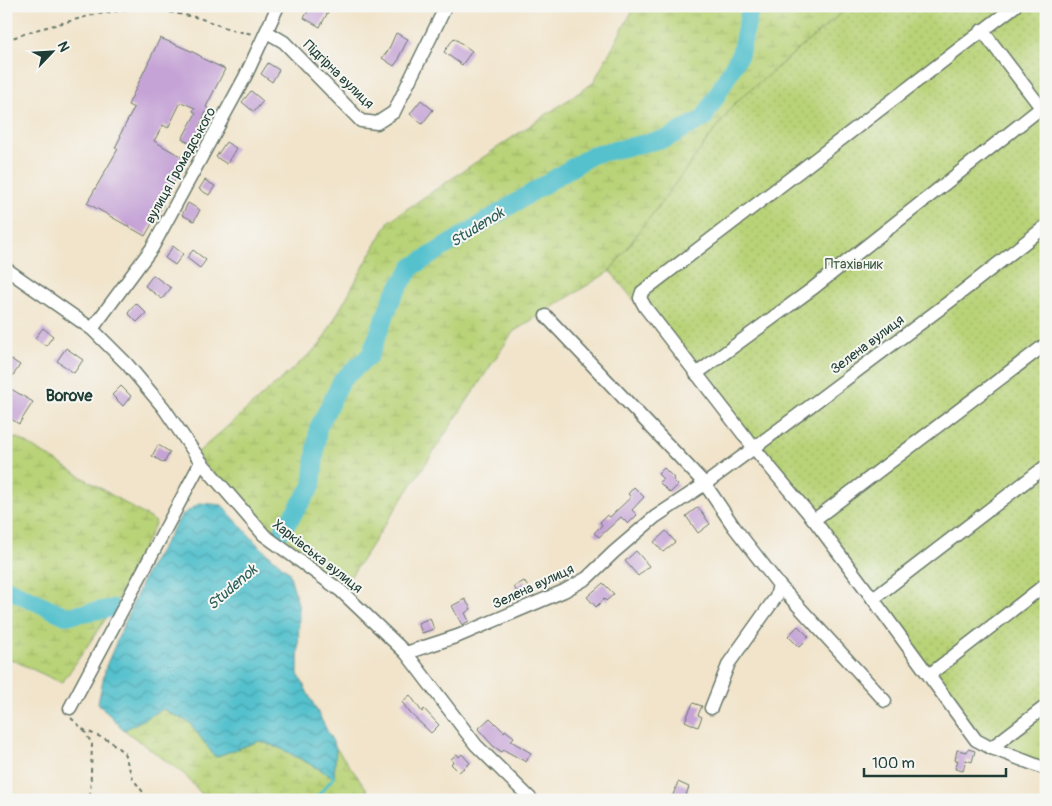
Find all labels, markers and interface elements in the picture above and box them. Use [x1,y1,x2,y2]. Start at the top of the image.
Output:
north arrow [28,28,78,78]
street label: Підгірна вулиця [300,36,377,112]
text: N [54,39,73,55]
street label: вулиця Громадського [141,104,220,226]
water label: Studenok [447,203,509,251]
park label: Птахівник [825,256,883,273]
street label: Зелена вулиця [827,311,908,378]
district label: Borove [46,386,93,406]
street label: Харківська вулиця [269,516,366,597]
water label: Studenok [203,559,263,614]
street label: Зелена вулиця [490,560,577,613]
scale bar [864,746,1007,778]
text: 100 m [872,754,915,773]

